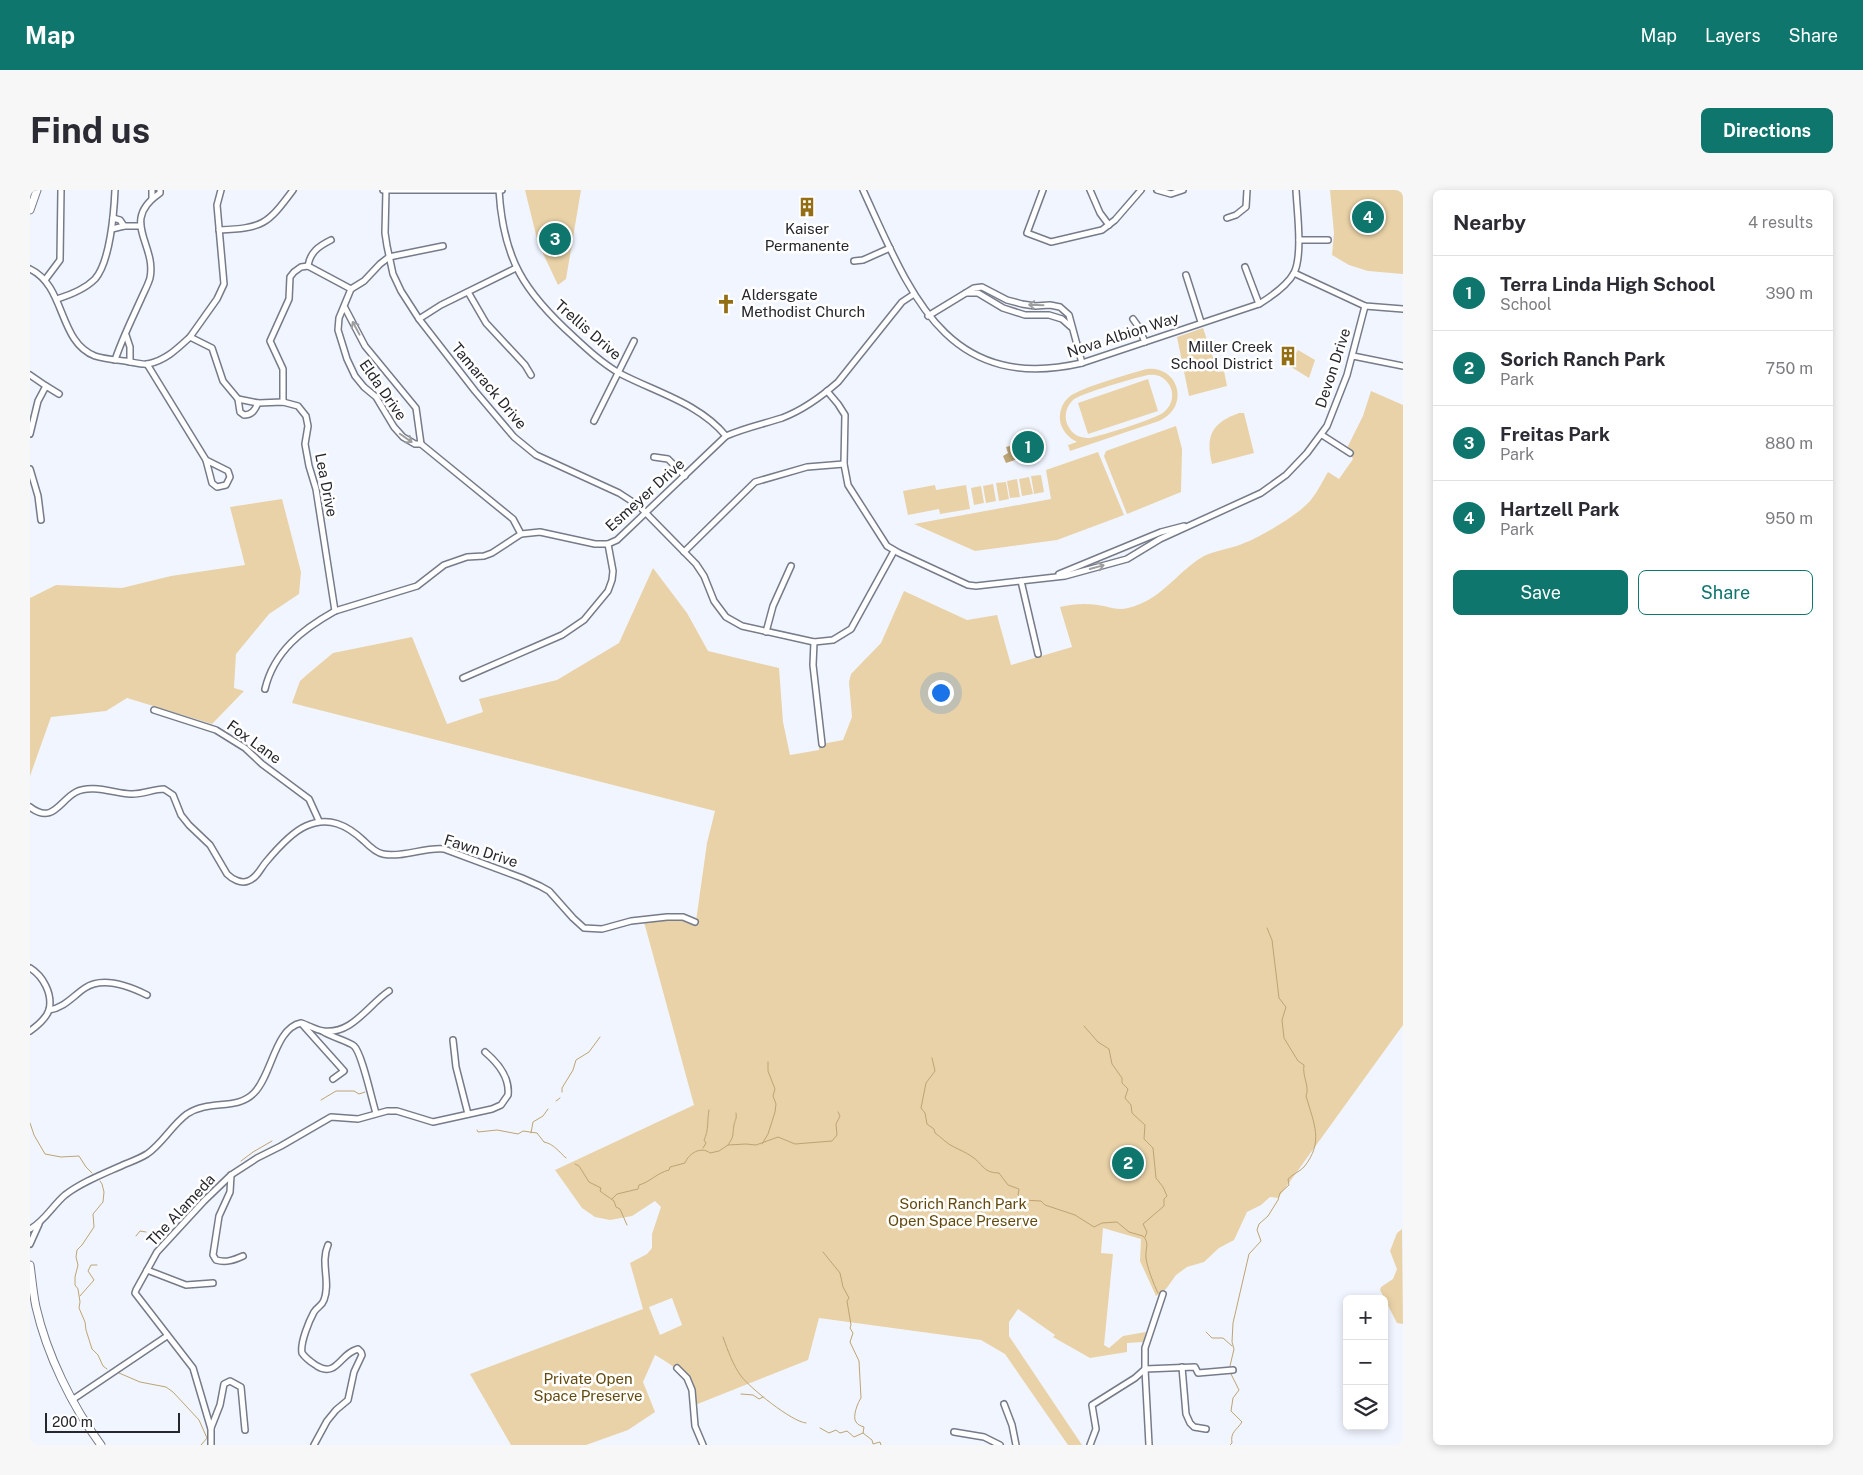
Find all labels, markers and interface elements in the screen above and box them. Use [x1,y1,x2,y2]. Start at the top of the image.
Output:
text: Map [25,21,75,49]
text: Map [1641,25,1677,46]
text: Layers [1705,25,1761,46]
text: Share [1789,25,1838,46]
button: Directions [1701,108,1833,153]
text: Find us [30,110,150,151]
building icon: Kaiser Permanente [796,196,818,218]
pin: 4 [1352,198,1384,236]
text: Nearby [1453,210,1526,235]
text: 4 results [1748,213,1813,232]
pin: 3 [539,220,571,258]
place label: Kaiser Permanente [765,220,849,254]
text: Terra Linda High School [1500,273,1716,295]
text: 1 [1466,284,1472,303]
text: 390 m [1766,284,1813,303]
place label: Aldersgate Methodist Church [741,286,865,320]
church icon: Aldersgate Methodist Church [715,293,737,315]
text: School [1500,295,1551,314]
street label: Trellis Drive [552,296,625,363]
one-way arrow [1028,301,1044,310]
street label: Nova Albion Way [1065,308,1181,361]
one-way arrow [351,321,361,336]
street label: Devon Drive [1312,326,1353,410]
place label: Miller Creek School District [1171,338,1273,372]
street label: Tamarack Drive [448,339,530,432]
building icon: Miller Creek School District [1277,345,1299,367]
text: Sorich Ranch Park [1500,348,1665,370]
street label: Elda Drive [356,356,410,423]
text: 2 [1464,359,1474,378]
text: 750 m [1766,359,1813,378]
text: Park [1500,370,1534,389]
text: Freitas Park [1500,423,1610,445]
pin: 1 [1012,428,1044,466]
one-way arrow [399,433,413,443]
text: 3 [1464,434,1474,453]
text: 880 m [1765,434,1813,453]
text: Park [1500,445,1534,464]
street label: Lea Drive [312,452,341,518]
street label: Esmeyer Drive [602,455,687,534]
text: Hartzell Park [1500,498,1619,520]
text: 4 [1464,509,1474,528]
text: 950 m [1765,509,1813,528]
text: Park [1500,520,1534,539]
one-way arrow [1088,562,1104,572]
button: Save [1453,570,1628,615]
button: Share [1638,570,1813,615]
your location [928,680,954,706]
street label: Fox Lane [224,716,285,767]
street label: Fawn Drive [442,831,520,870]
pin: 2 [1112,1144,1144,1182]
street label: The Alameda [143,1170,218,1249]
park label: Sorich Ranch Park Open Space Preserve [888,1195,1038,1229]
map controls [1343,1295,1388,1430]
button: + [1343,1295,1388,1340]
button: − [1343,1340,1388,1385]
park label: Private Open Space Preserve [533,1370,643,1404]
button: layers [1343,1385,1388,1430]
scale bar [45,1410,180,1433]
text: 200 m [52,1414,93,1430]

